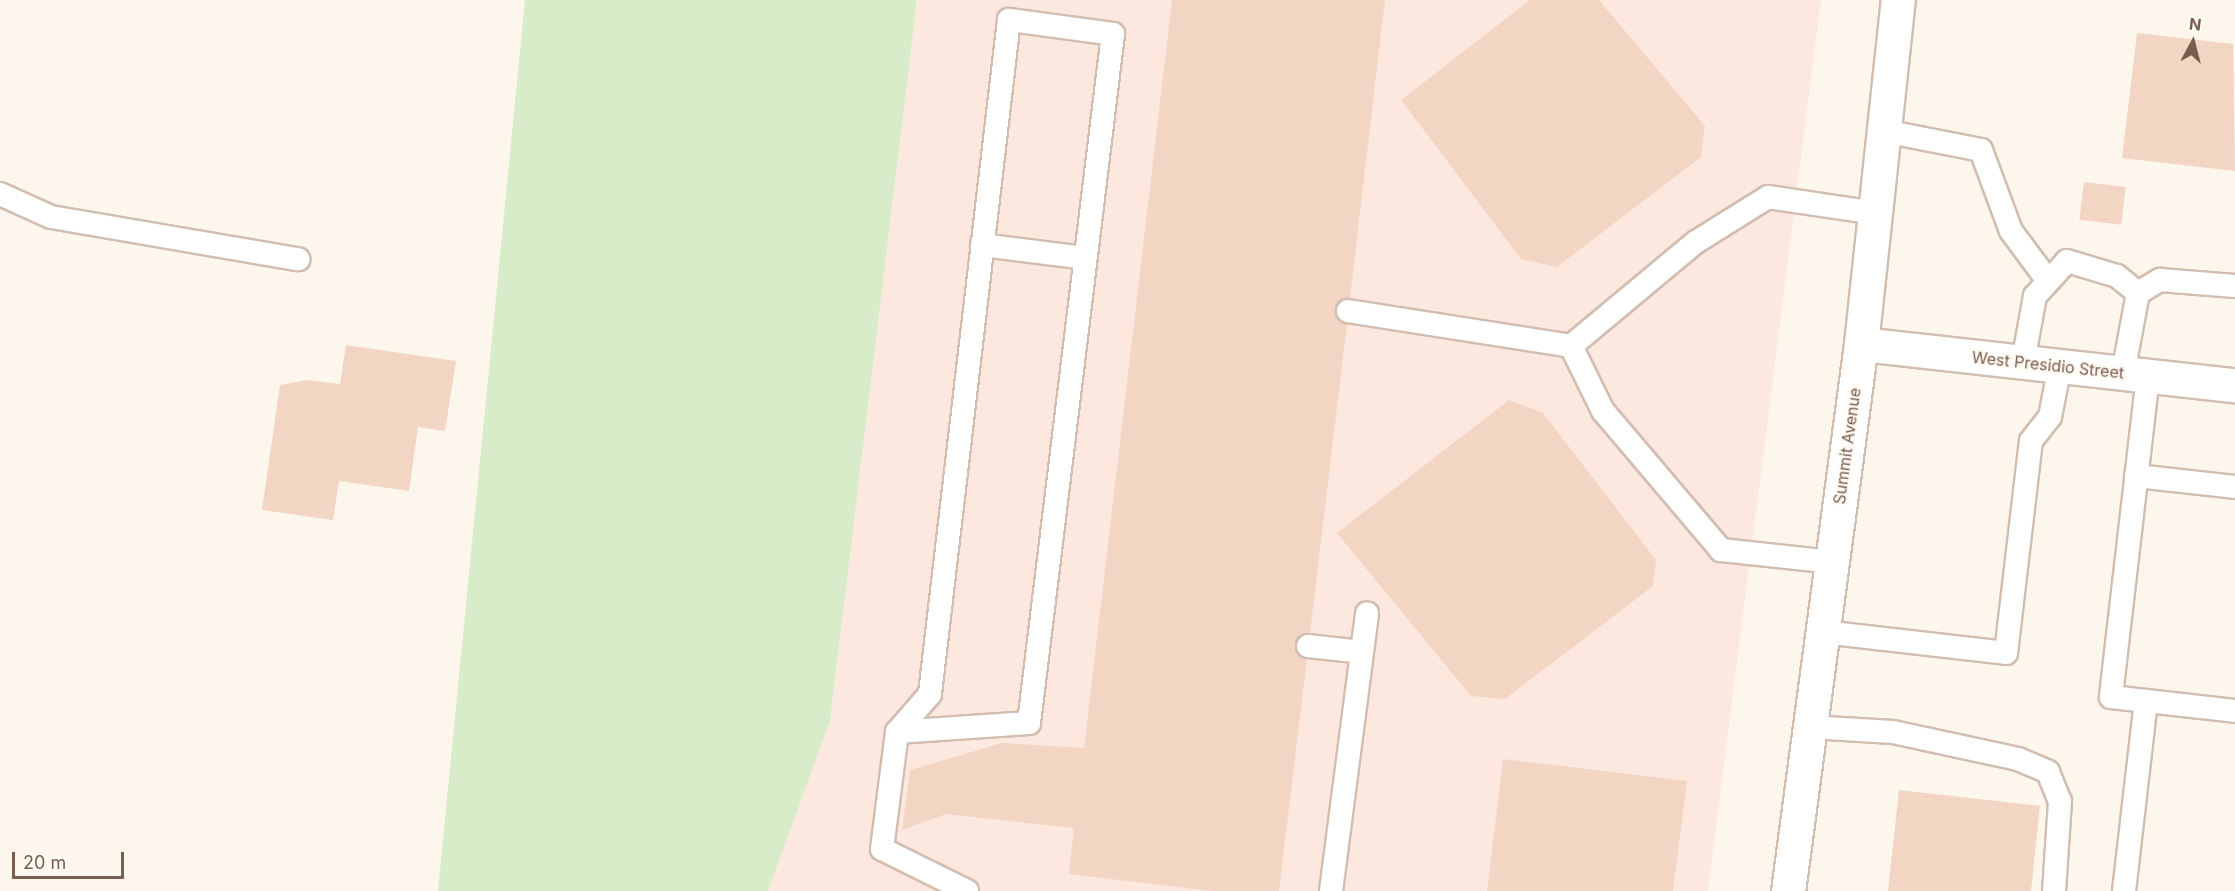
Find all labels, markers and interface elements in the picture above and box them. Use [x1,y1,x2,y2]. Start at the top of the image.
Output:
north arrow [2163,12,2223,72]
text: N [2188,13,2202,35]
street label: West Presidio Street [1971,347,2125,383]
street label: Summit Avenue [1829,386,1865,506]
scale bar [15,840,128,878]
text: 20 m [23,852,66,873]

